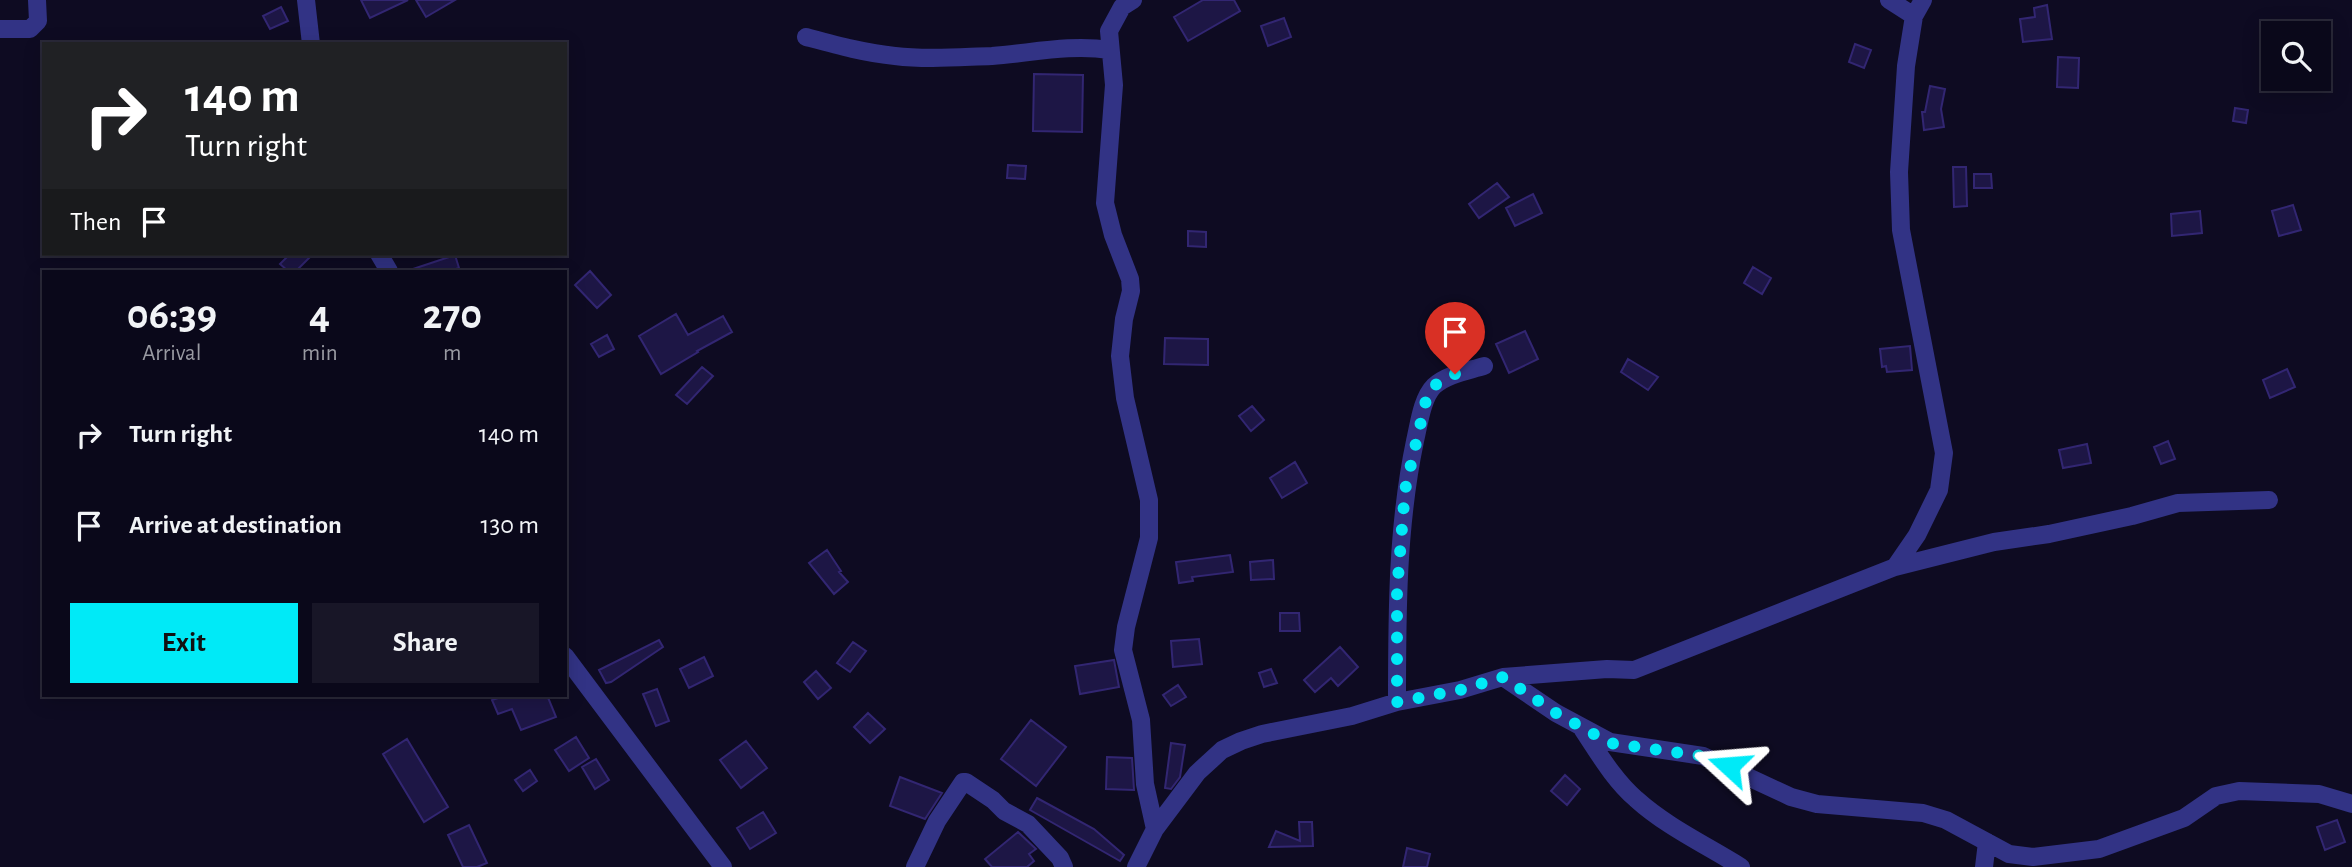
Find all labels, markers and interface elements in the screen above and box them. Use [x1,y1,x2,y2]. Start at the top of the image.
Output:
map controls [2261,21,2331,91]
button: search [2261,21,2331,91]
icon: right [70,70,161,161]
text: 140 m [185,72,300,121]
text: Turn right [185,130,307,162]
icon: arrive [135,203,173,241]
text: Then [70,209,121,235]
text: 06:39 [127,294,217,336]
text: 4 [309,294,330,336]
text: 270 [422,294,482,336]
pin [1425,302,1485,374]
icon: arrive [1436,313,1474,351]
text: Arrival [142,342,201,365]
text: min [302,342,338,365]
text: m [443,342,461,365]
icon: right [70,416,108,454]
text: Turn right [129,421,232,447]
text: 140 m [479,421,539,447]
icon: arrive [70,507,108,545]
text: Arrive at destination [129,512,342,538]
text: 130 m [481,512,539,538]
button: Exit [70,603,298,683]
button: Share [312,603,539,683]
position arrow [1692,729,1766,803]

